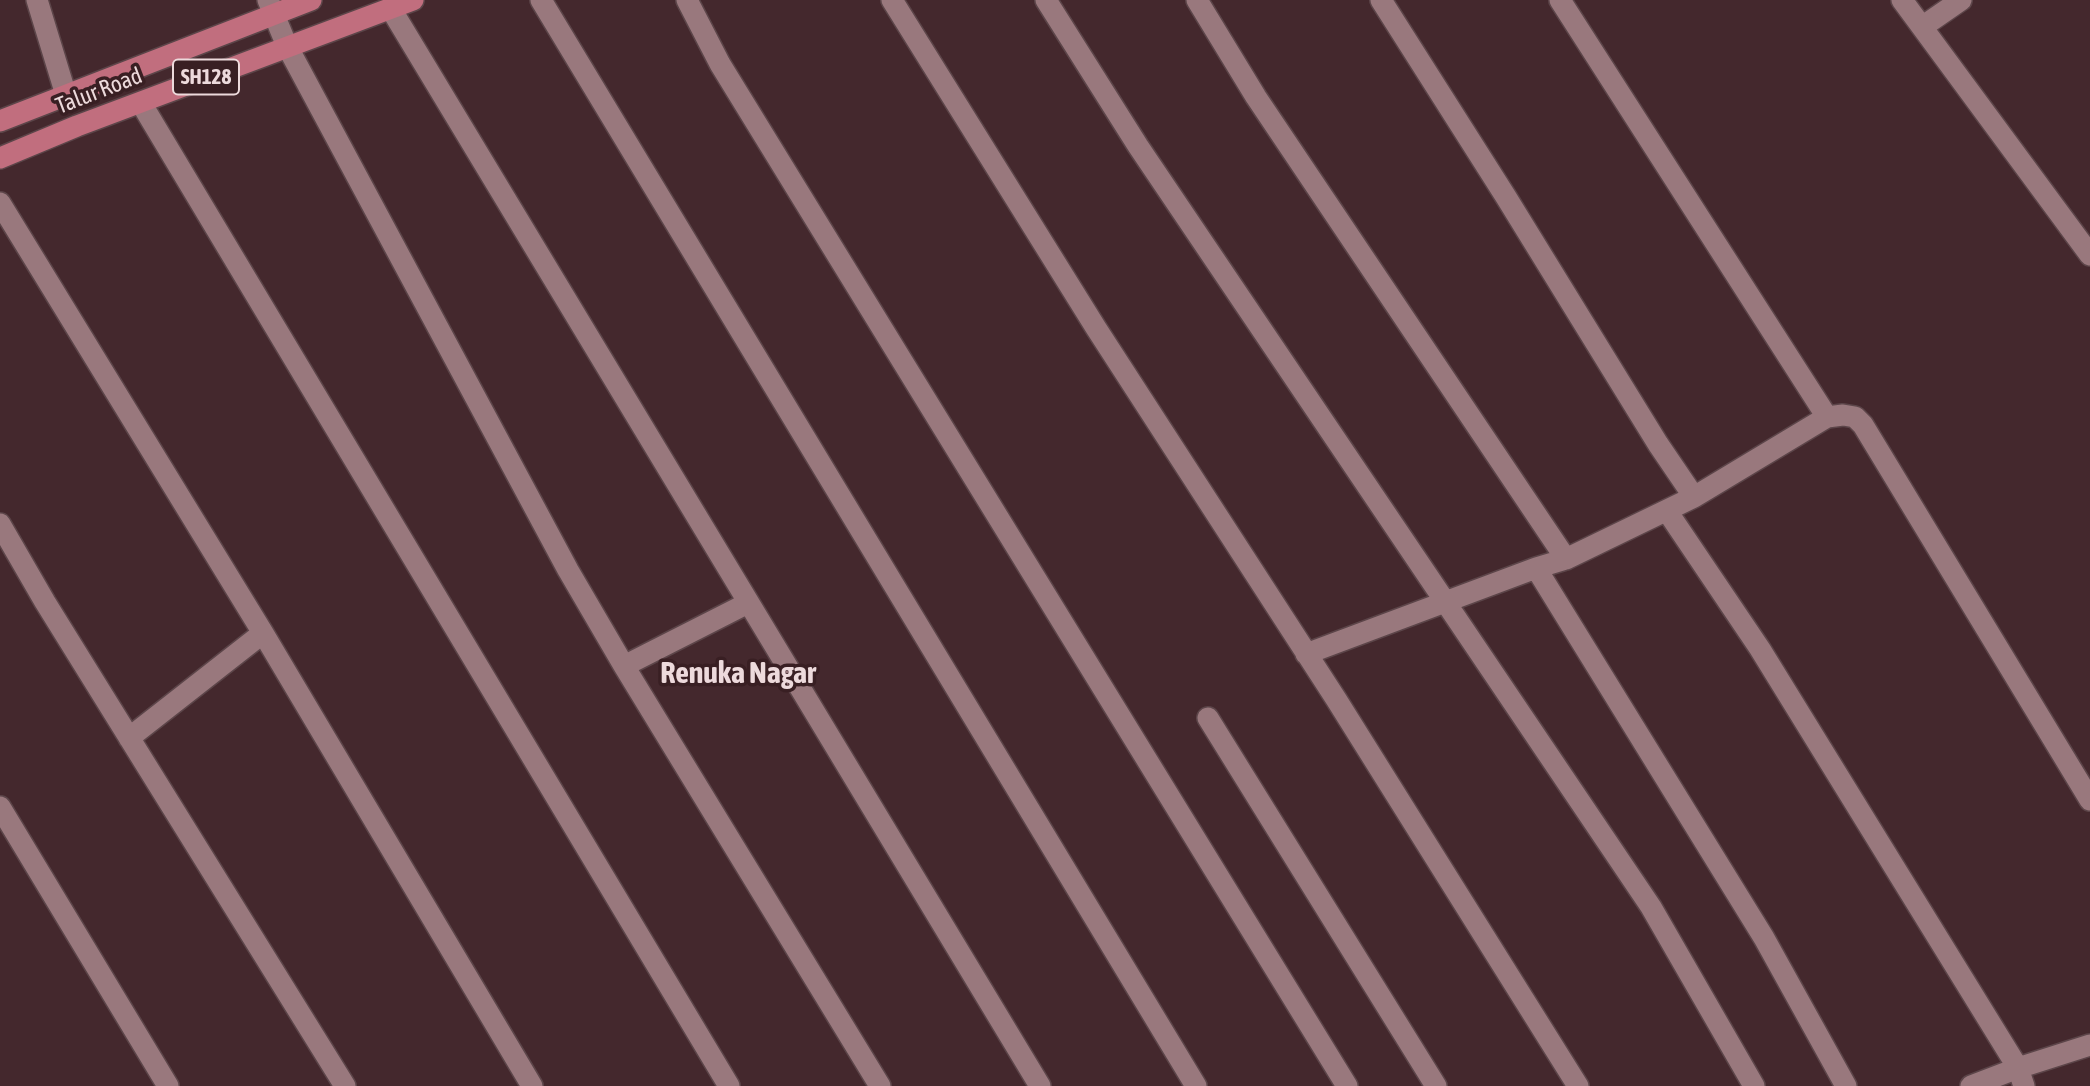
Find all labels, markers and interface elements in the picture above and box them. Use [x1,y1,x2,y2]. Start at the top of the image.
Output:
road number: SH128 [173,60,239,94]
street label: Talur Road [52,62,146,120]
district label: Renuka Nagar [660,656,816,692]

